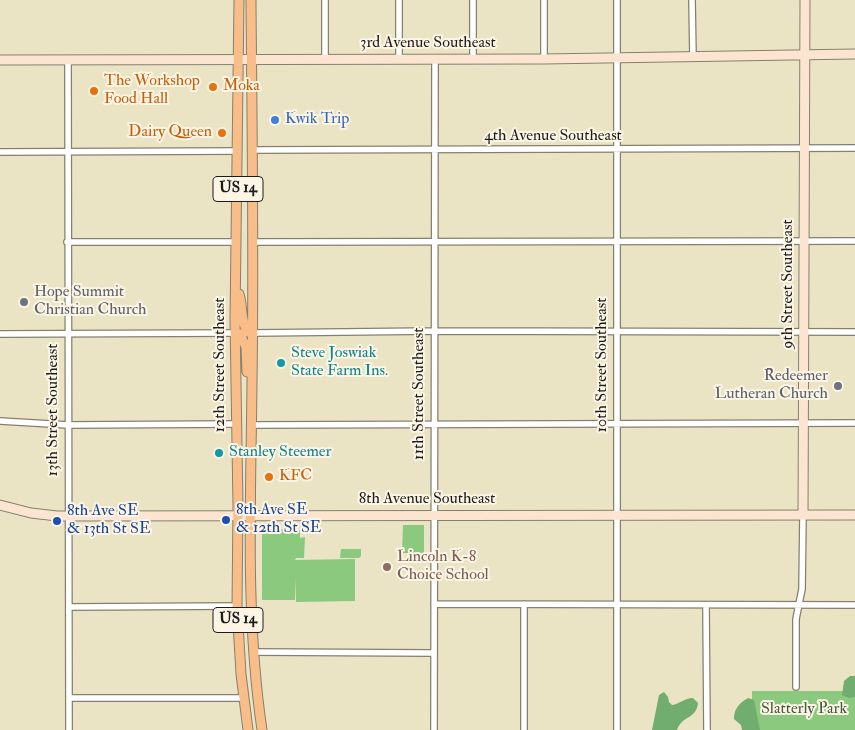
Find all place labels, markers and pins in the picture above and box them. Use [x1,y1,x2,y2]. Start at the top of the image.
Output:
place label: The Workshop Food Hall [104,72,200,110]
place label: Moka [223,77,260,97]
marker: Moka [207,81,219,93]
marker: The Workshop Food Hall [88,85,100,97]
place label: Kwik Trip [285,110,349,130]
marker: Kwik Trip [269,114,281,126]
place label: Dairy Queen [128,123,212,143]
marker: Dairy Queen [216,127,228,139]
place label: Hope Summit Christian Church [34,283,146,321]
marker: Hope Summit Christian Church [18,296,30,308]
place label: Steve Joswiak State Farm Ins. [291,344,388,382]
marker: Steve Joswiak State Farm Ins. [275,357,287,369]
place label: Redeemer Lutheran Church [715,367,828,405]
marker: Redeemer Lutheran Church [832,380,844,392]
place label: Stanley Steemer [229,443,332,463]
marker: Stanley Steemer [213,447,225,459]
place label: KFC [279,467,312,487]
marker: KFC [263,471,275,483]
place label: 8th Ave SE & 12th St SE [236,501,321,539]
place label: 8th Ave SE & 13th St SE [67,502,150,540]
marker: 8th Ave SE & 12th St SE [220,514,232,526]
marker: 8th Ave SE & 13th St SE [51,515,63,527]
place label: Lincoln K-8 Choice School [397,548,489,586]
marker: Lincoln K-8 Choice School [381,561,393,573]

